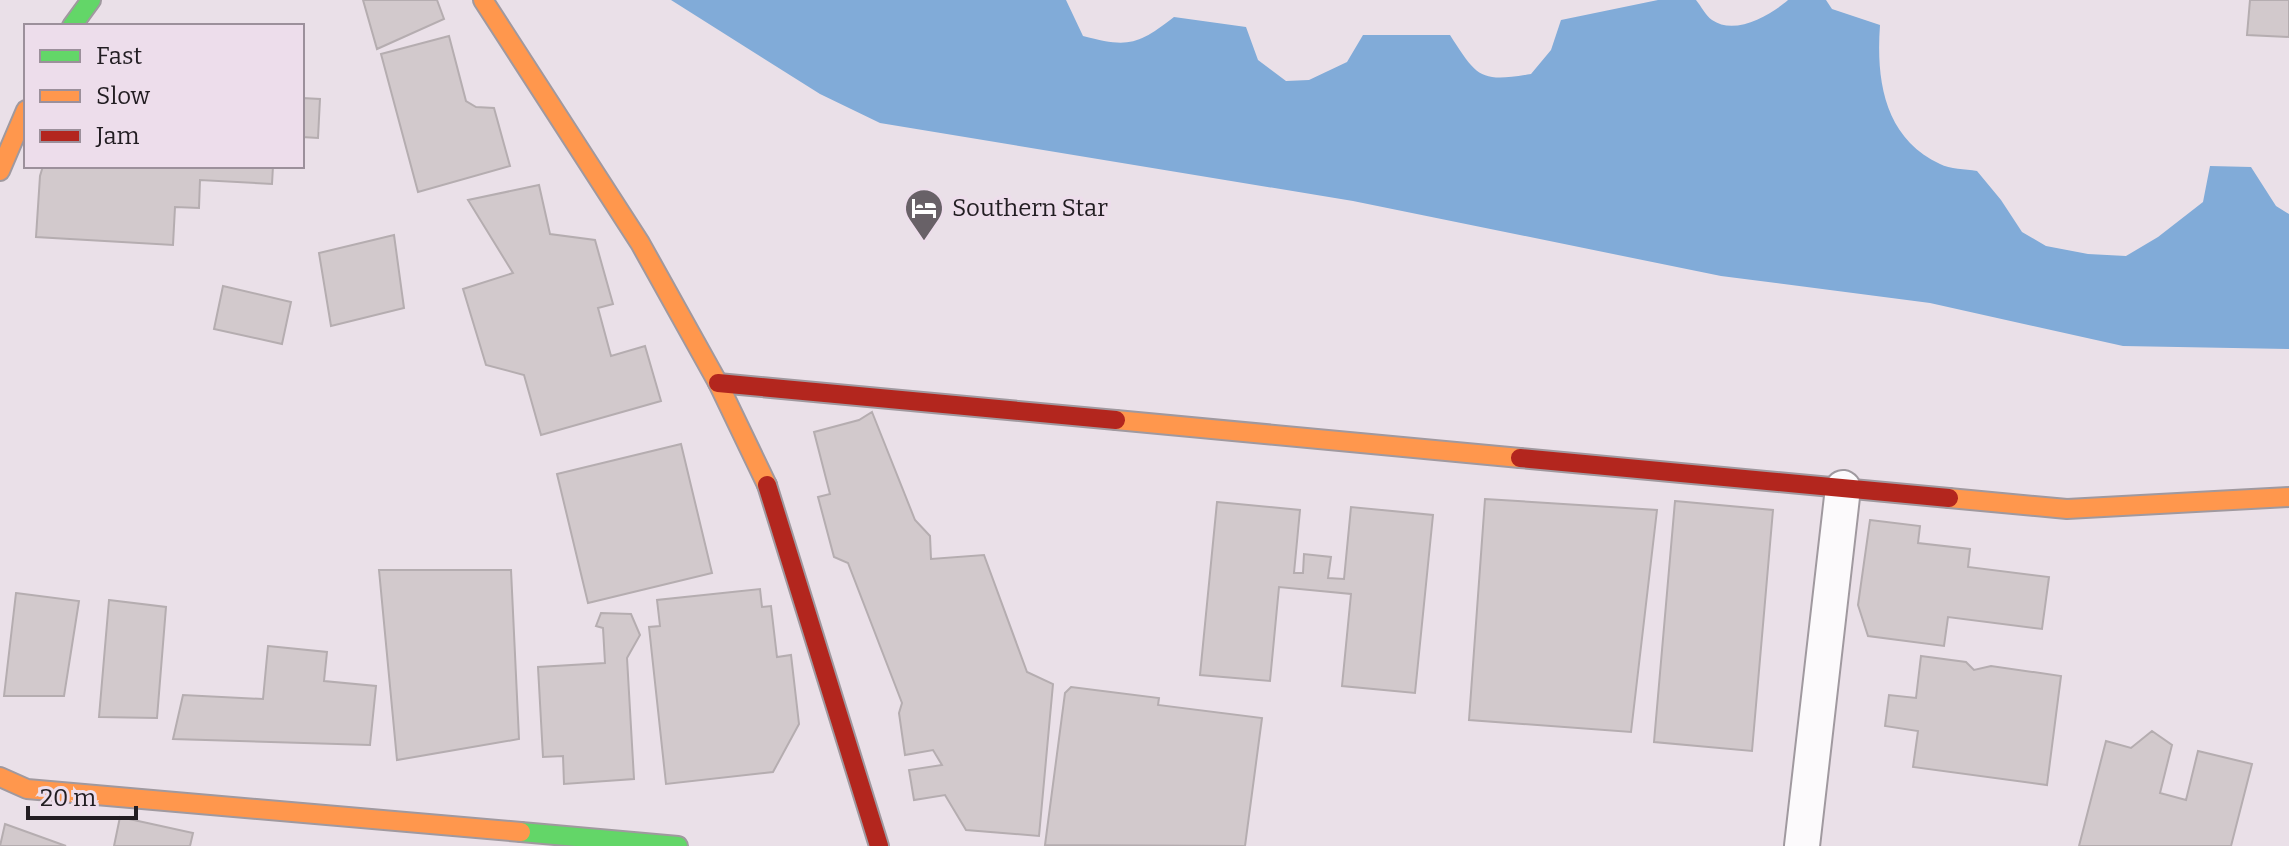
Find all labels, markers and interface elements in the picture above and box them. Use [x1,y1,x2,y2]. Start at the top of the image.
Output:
legend [24,24,304,168]
text: Fast [96,42,142,70]
text: Slow [96,82,151,110]
text: Jam [95,122,140,150]
hotel icon: Southern Star [903,187,945,242]
place label: Southern Star [952,194,1108,222]
scale bar [28,770,136,820]
text: 20 m [40,784,96,812]

